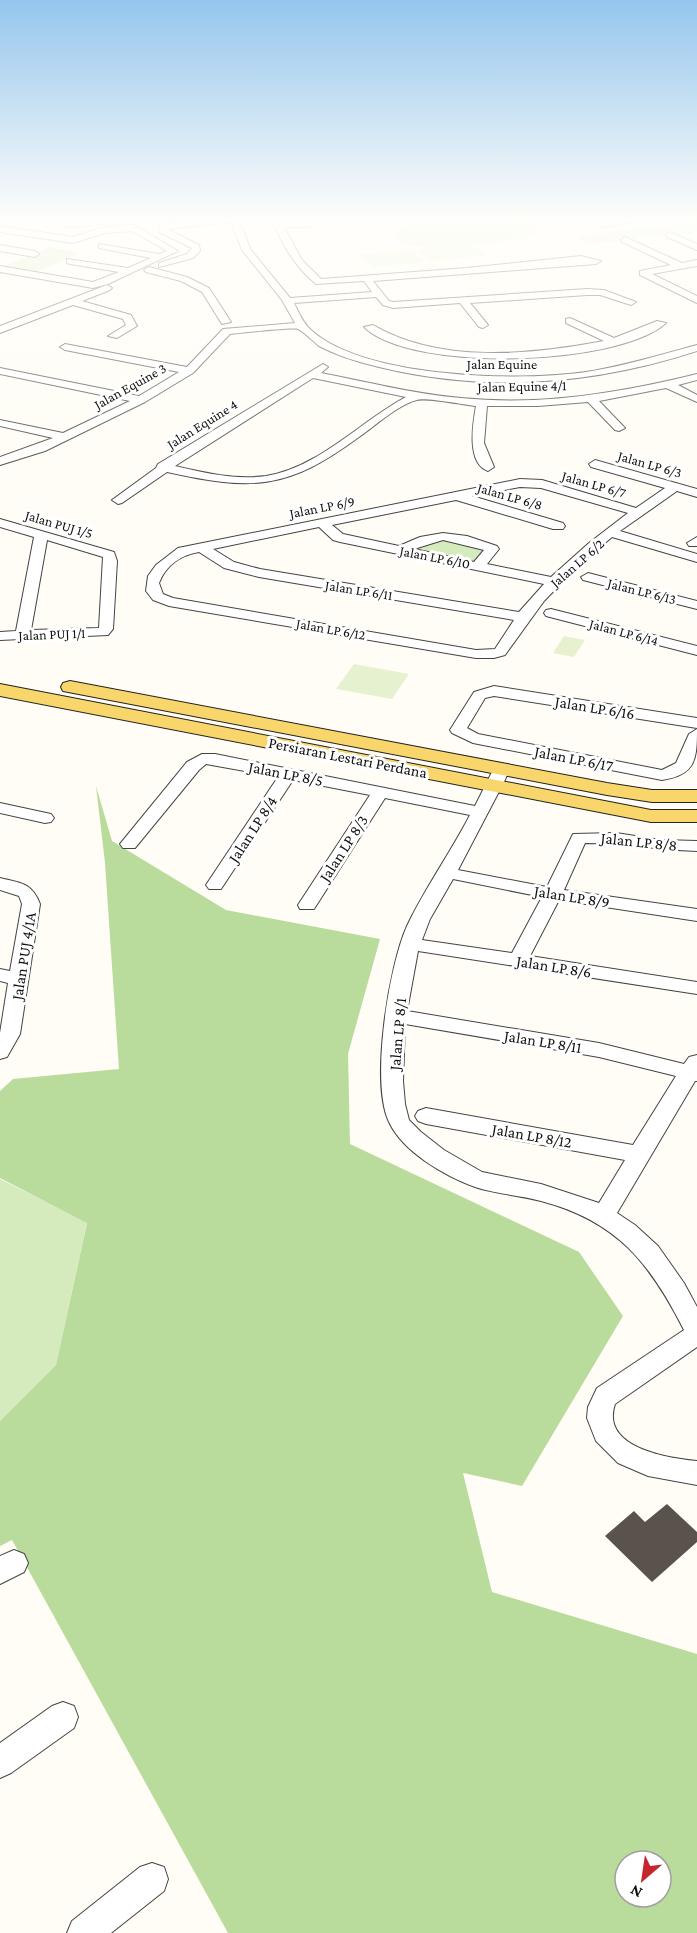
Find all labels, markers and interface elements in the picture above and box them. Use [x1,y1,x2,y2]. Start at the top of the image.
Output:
street label: Jalan Equine [465,356,537,372]
street label: Jalan Equine 3 [90,360,169,413]
street label: Jalan Equine 4/1 [475,377,567,395]
street label: Jalan Equine 4 [162,396,240,453]
street label: Jalan LP 6/3 [614,447,684,481]
street label: Jalan LP 6/7 [558,467,628,501]
street label: Jalan LP 6/8 [474,479,544,513]
street label: Jalan LP 6/9 [286,493,356,522]
street label: Jalan PUJ 1/5 [21,506,95,541]
street label: Jalan LP 6/2 [545,535,607,592]
street label: Jalan LP 6/10 [396,542,472,572]
street label: Jalan LP 6/13 [604,574,678,607]
street label: Jalan LP 6/11 [322,576,394,603]
street label: Jalan LP 6/12 [293,615,367,643]
street label: Jalan LP 6/14 [586,615,660,649]
street label: Jalan PUJ 1/1 [16,625,86,643]
street label: Jalan LP 6/16 [552,692,636,723]
street label: Persiaran Lestari Perdana [267,734,429,781]
street label: Jalan LP 6/17 [531,742,615,776]
street label: Jalan LP 8/5 [245,758,325,790]
street label: Jalan LP 8/4 [224,793,281,868]
street label: Jalan LP 8/3 [315,812,372,887]
street label: Jalan LP 8/8 [598,829,678,855]
street label: Jalan LP 8/9 [531,882,611,912]
street label: Jalan PUJ 4/1A [8,910,40,1003]
street label: Jalan LP 8/6 [513,952,593,982]
street label: Jalan LP 8/1 [386,997,410,1073]
street label: Jalan LP 8/11 [501,1027,583,1057]
street label: Jalan LP 8/12 [489,1120,573,1152]
north arrow [613,1849,673,1909]
text: N [627,1882,645,1902]

